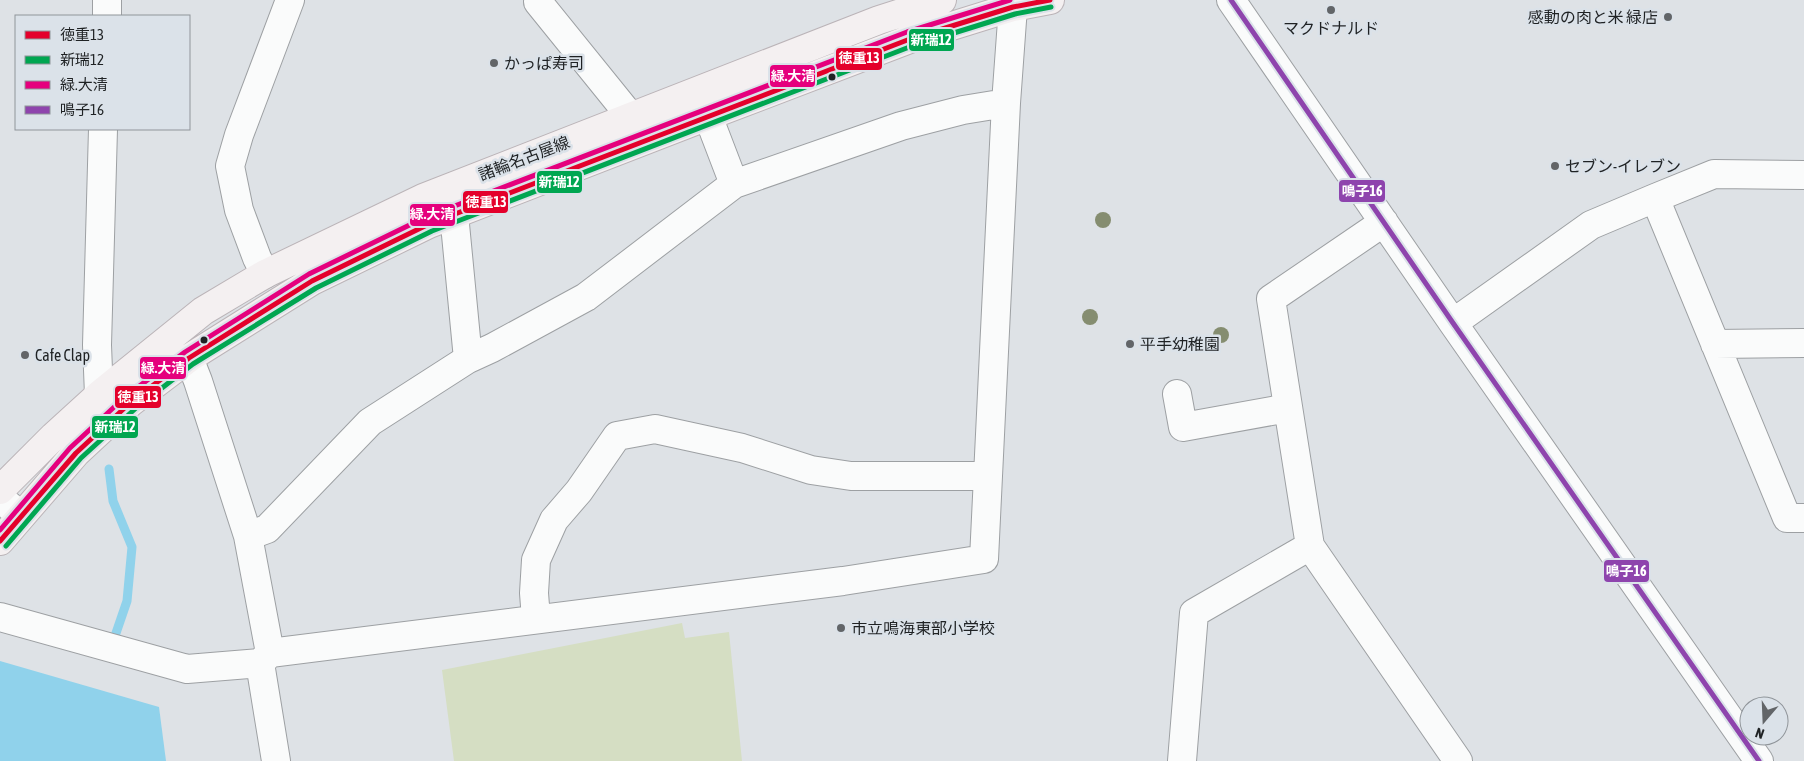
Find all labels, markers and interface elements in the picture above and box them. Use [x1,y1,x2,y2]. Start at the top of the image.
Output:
marker: マクドナルド [1325,4,1337,16]
place label: 感動の肉と米 緑店 [1528,8,1658,26]
marker: 感動の肉と米 緑店 [1662,11,1674,23]
legend [15,15,190,130]
place label: マクドナルド [1283,19,1379,37]
text: 徳重13 [60,26,104,43]
line badge: 新瑞12 [908,28,955,52]
text: 新瑞12 [910,32,952,48]
line badge: 徳重13 [835,47,883,71]
text: 徳重13 [838,50,880,66]
text: 新瑞12 [60,51,104,68]
place label: かっぱ寿司 [504,54,584,72]
marker: かっぱ寿司 [488,57,500,69]
line badge: 緑.大清 [769,64,816,88]
text: 緑.大清 [771,68,815,84]
unlabelled marker [827,72,837,82]
text: 緑.大清 [60,76,108,93]
text: 鳴子16 [60,101,104,118]
street label: 諸輪名古屋線 [476,132,572,184]
place label: セブン-イレブン [1565,157,1681,175]
marker: セブン-イレブン [1549,160,1561,172]
line badge: 新瑞12 [536,170,583,194]
text: 新瑞12 [538,174,580,190]
line badge: 鳴子16 [1338,179,1386,203]
text: 鳴子16 [1341,183,1383,199]
line badge: 徳重13 [462,190,509,214]
text: 徳重13 [465,194,507,210]
line badge: 緑.大清 [409,203,456,227]
text: 緑.大清 [410,206,454,222]
unlabelled marker [199,335,209,345]
place label: 平手幼稚園 [1140,335,1220,353]
marker: 平手幼稚園 [1124,338,1136,350]
place label: Cafe Clap [35,346,90,365]
marker: Cafe Clap [19,349,31,361]
line badge: 緑.大清 [139,356,187,380]
text: 緑.大清 [141,360,185,376]
line badge: 徳重13 [114,385,162,409]
text: 徳重13 [117,389,159,405]
line badge: 新瑞12 [91,415,139,439]
text: 新瑞12 [94,419,136,435]
line badge: 鳴子16 [1603,559,1650,583]
text: 鳴子16 [1605,563,1647,579]
place label: 市立鳴海東部小学校 [851,619,995,637]
marker: 市立鳴海東部小学校 [835,622,847,634]
north arrow [1739,696,1789,746]
text: N [1753,724,1766,742]

